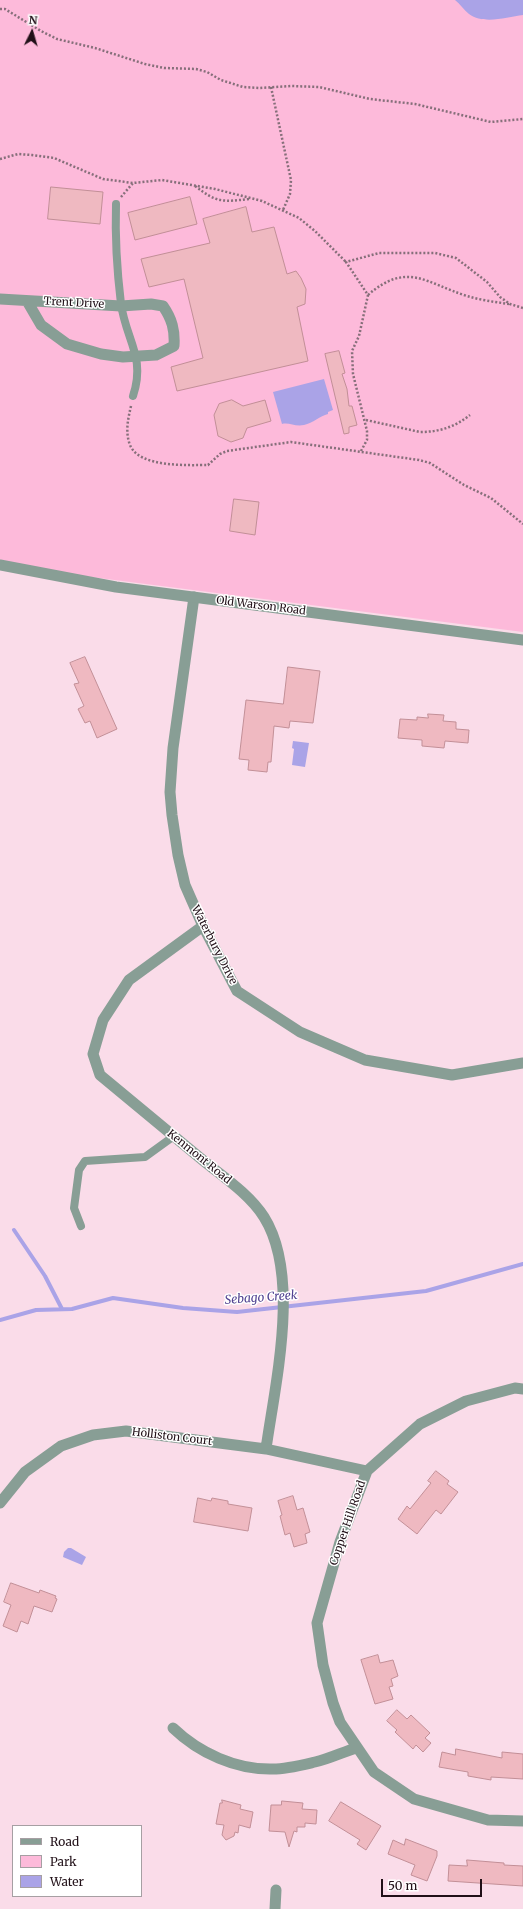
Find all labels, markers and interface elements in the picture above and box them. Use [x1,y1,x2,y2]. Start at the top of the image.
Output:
north arrow [12,12,52,52]
text: N [28,13,38,27]
street label: Trent Drive [43,295,105,311]
street label: Old Warson Road [215,594,307,618]
street label: Waterbury Drive [188,903,240,987]
street label: Kenmont Road [164,1127,234,1187]
water label: Sebago Creek [224,1288,298,1308]
street label: Holliston Court [131,1426,213,1448]
street label: Copper Hill Road [327,1479,369,1567]
legend [12,1825,142,1897]
text: Road [50,1834,79,1849]
text: Park [50,1854,77,1869]
scale bar [383,1871,484,1897]
text: Water [50,1874,84,1889]
text: 50 m [388,1878,417,1893]

